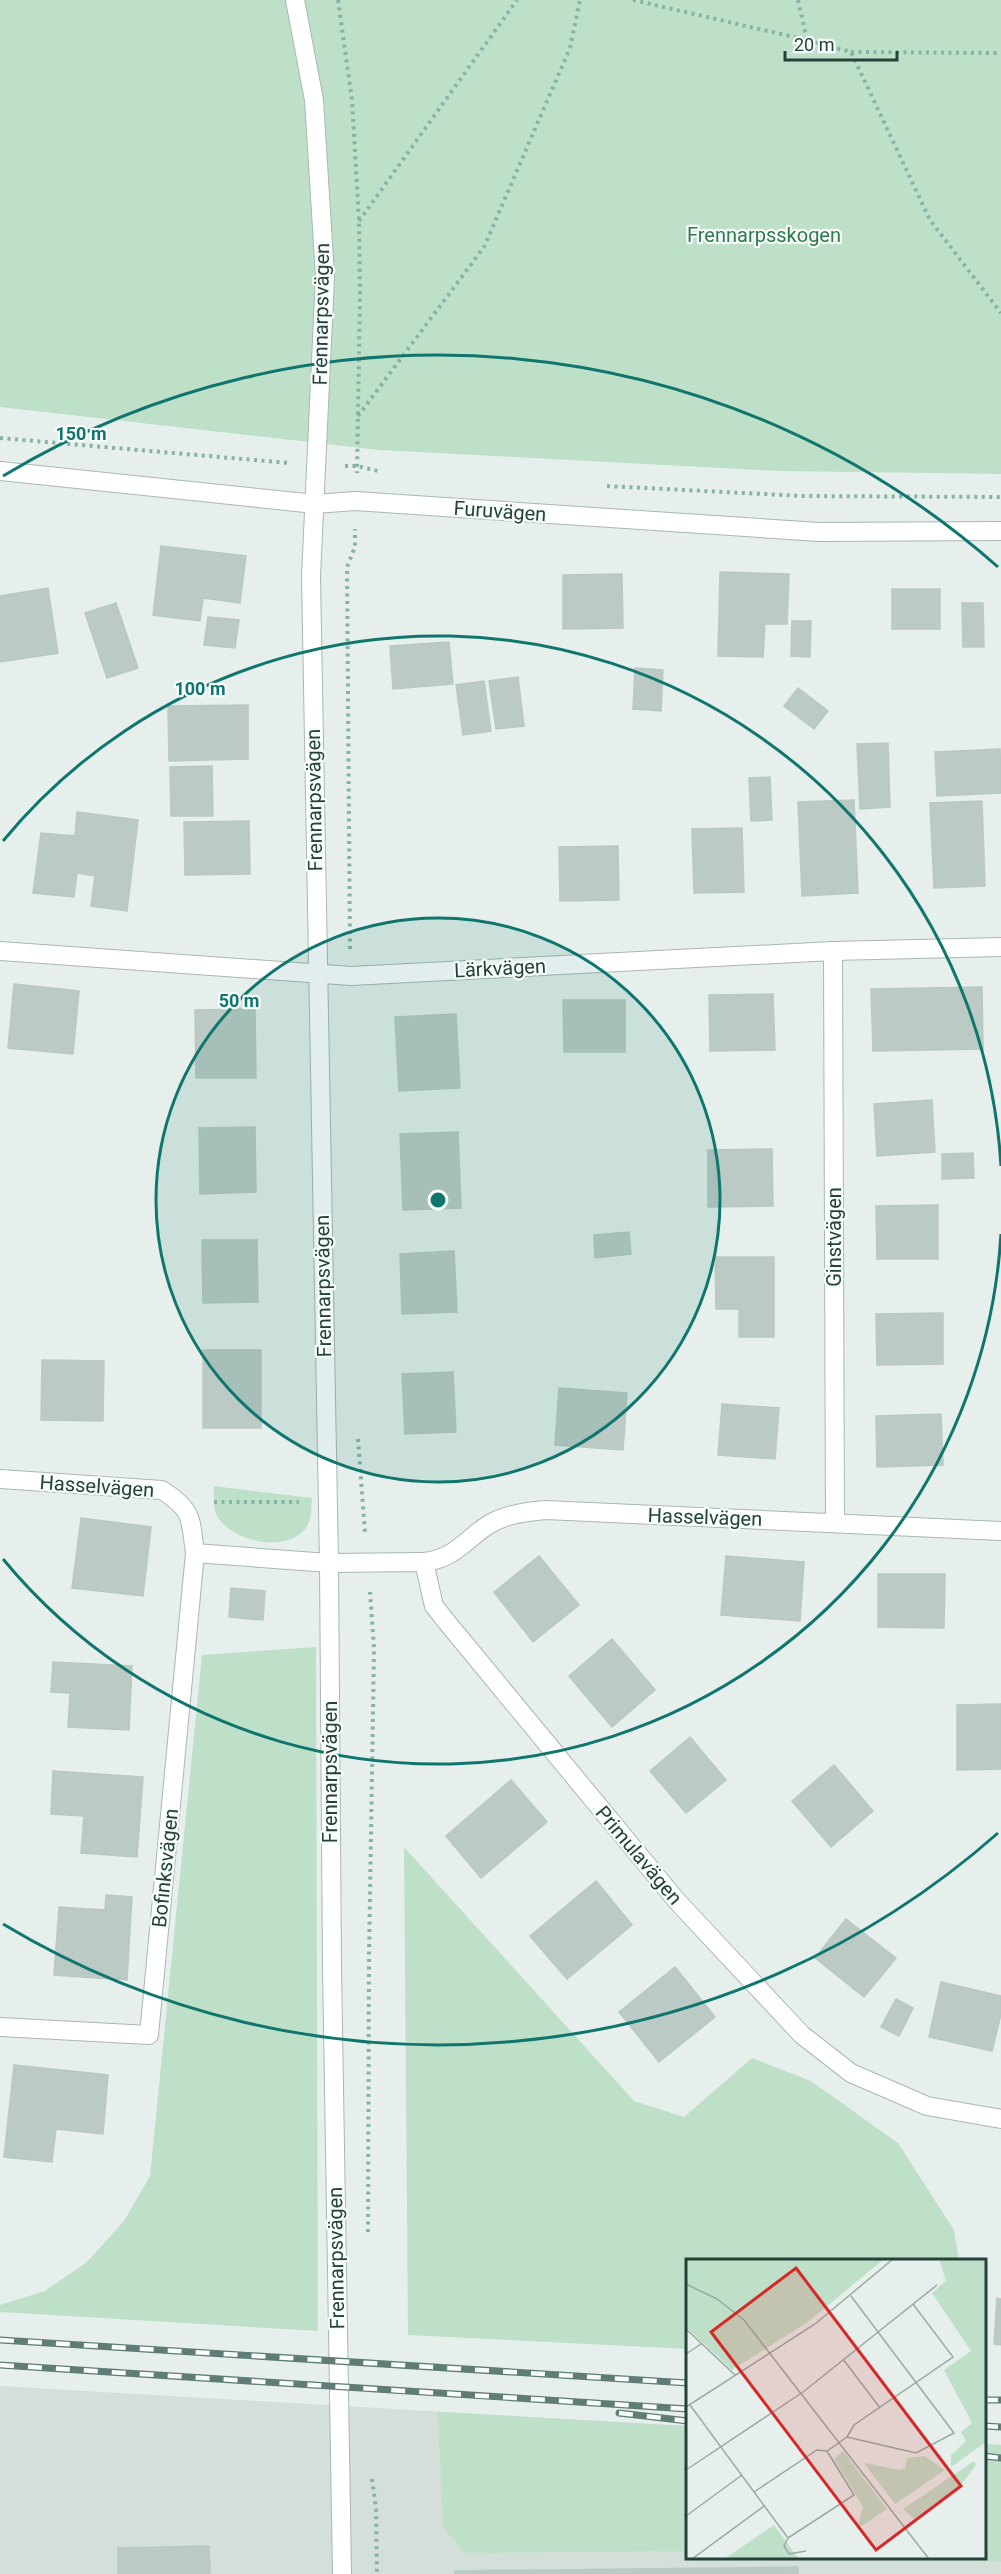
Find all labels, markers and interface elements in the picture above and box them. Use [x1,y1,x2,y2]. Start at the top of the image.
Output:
scale bar [785,24,898,62]
text: 20 m [794,34,834,55]
park label: Frennarpsskogen [687,223,841,247]
street label: Frennarpsvägen [308,242,334,386]
text: 150 m [55,423,107,444]
street label: Furuvägen [453,496,547,526]
text: 100 m [174,678,226,699]
street label: Frennarpsvägen [301,728,327,872]
street label: Lärkvägen [453,954,547,982]
text: 50 m [219,990,259,1011]
street label: Ginstvägen [822,1187,846,1287]
centre of rings [428,1190,448,1210]
street label: Frennarpsvägen [310,1214,336,1358]
street label: Hasselvägen [39,1470,155,1502]
street label: Hasselvägen [647,1503,763,1531]
street label: Frennarpsvägen [318,1701,342,1843]
street label: Primulavägen [591,1801,687,1909]
street label: Bofinksvägen [147,1807,183,1929]
street label: Frennarpsvägen [323,2186,349,2330]
inset map [686,2259,986,2559]

